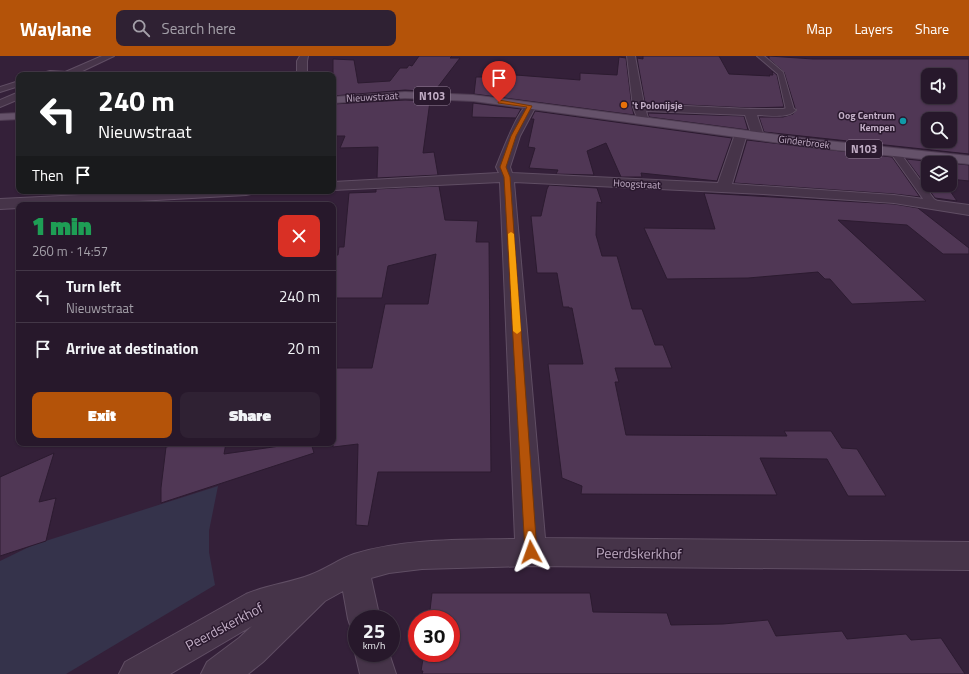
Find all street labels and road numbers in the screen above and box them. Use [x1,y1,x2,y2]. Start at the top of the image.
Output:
road number: N103 [414,87,450,105]
street label: Nieuwstraat [346,88,399,106]
street label: Ginderbroek [778,131,831,153]
road number: N103 [846,140,882,158]
street label: Hoogstraat [613,175,662,193]
street label: Peerdskerkhof [596,542,682,564]
street label: Peerdskerkhof [181,596,267,655]

